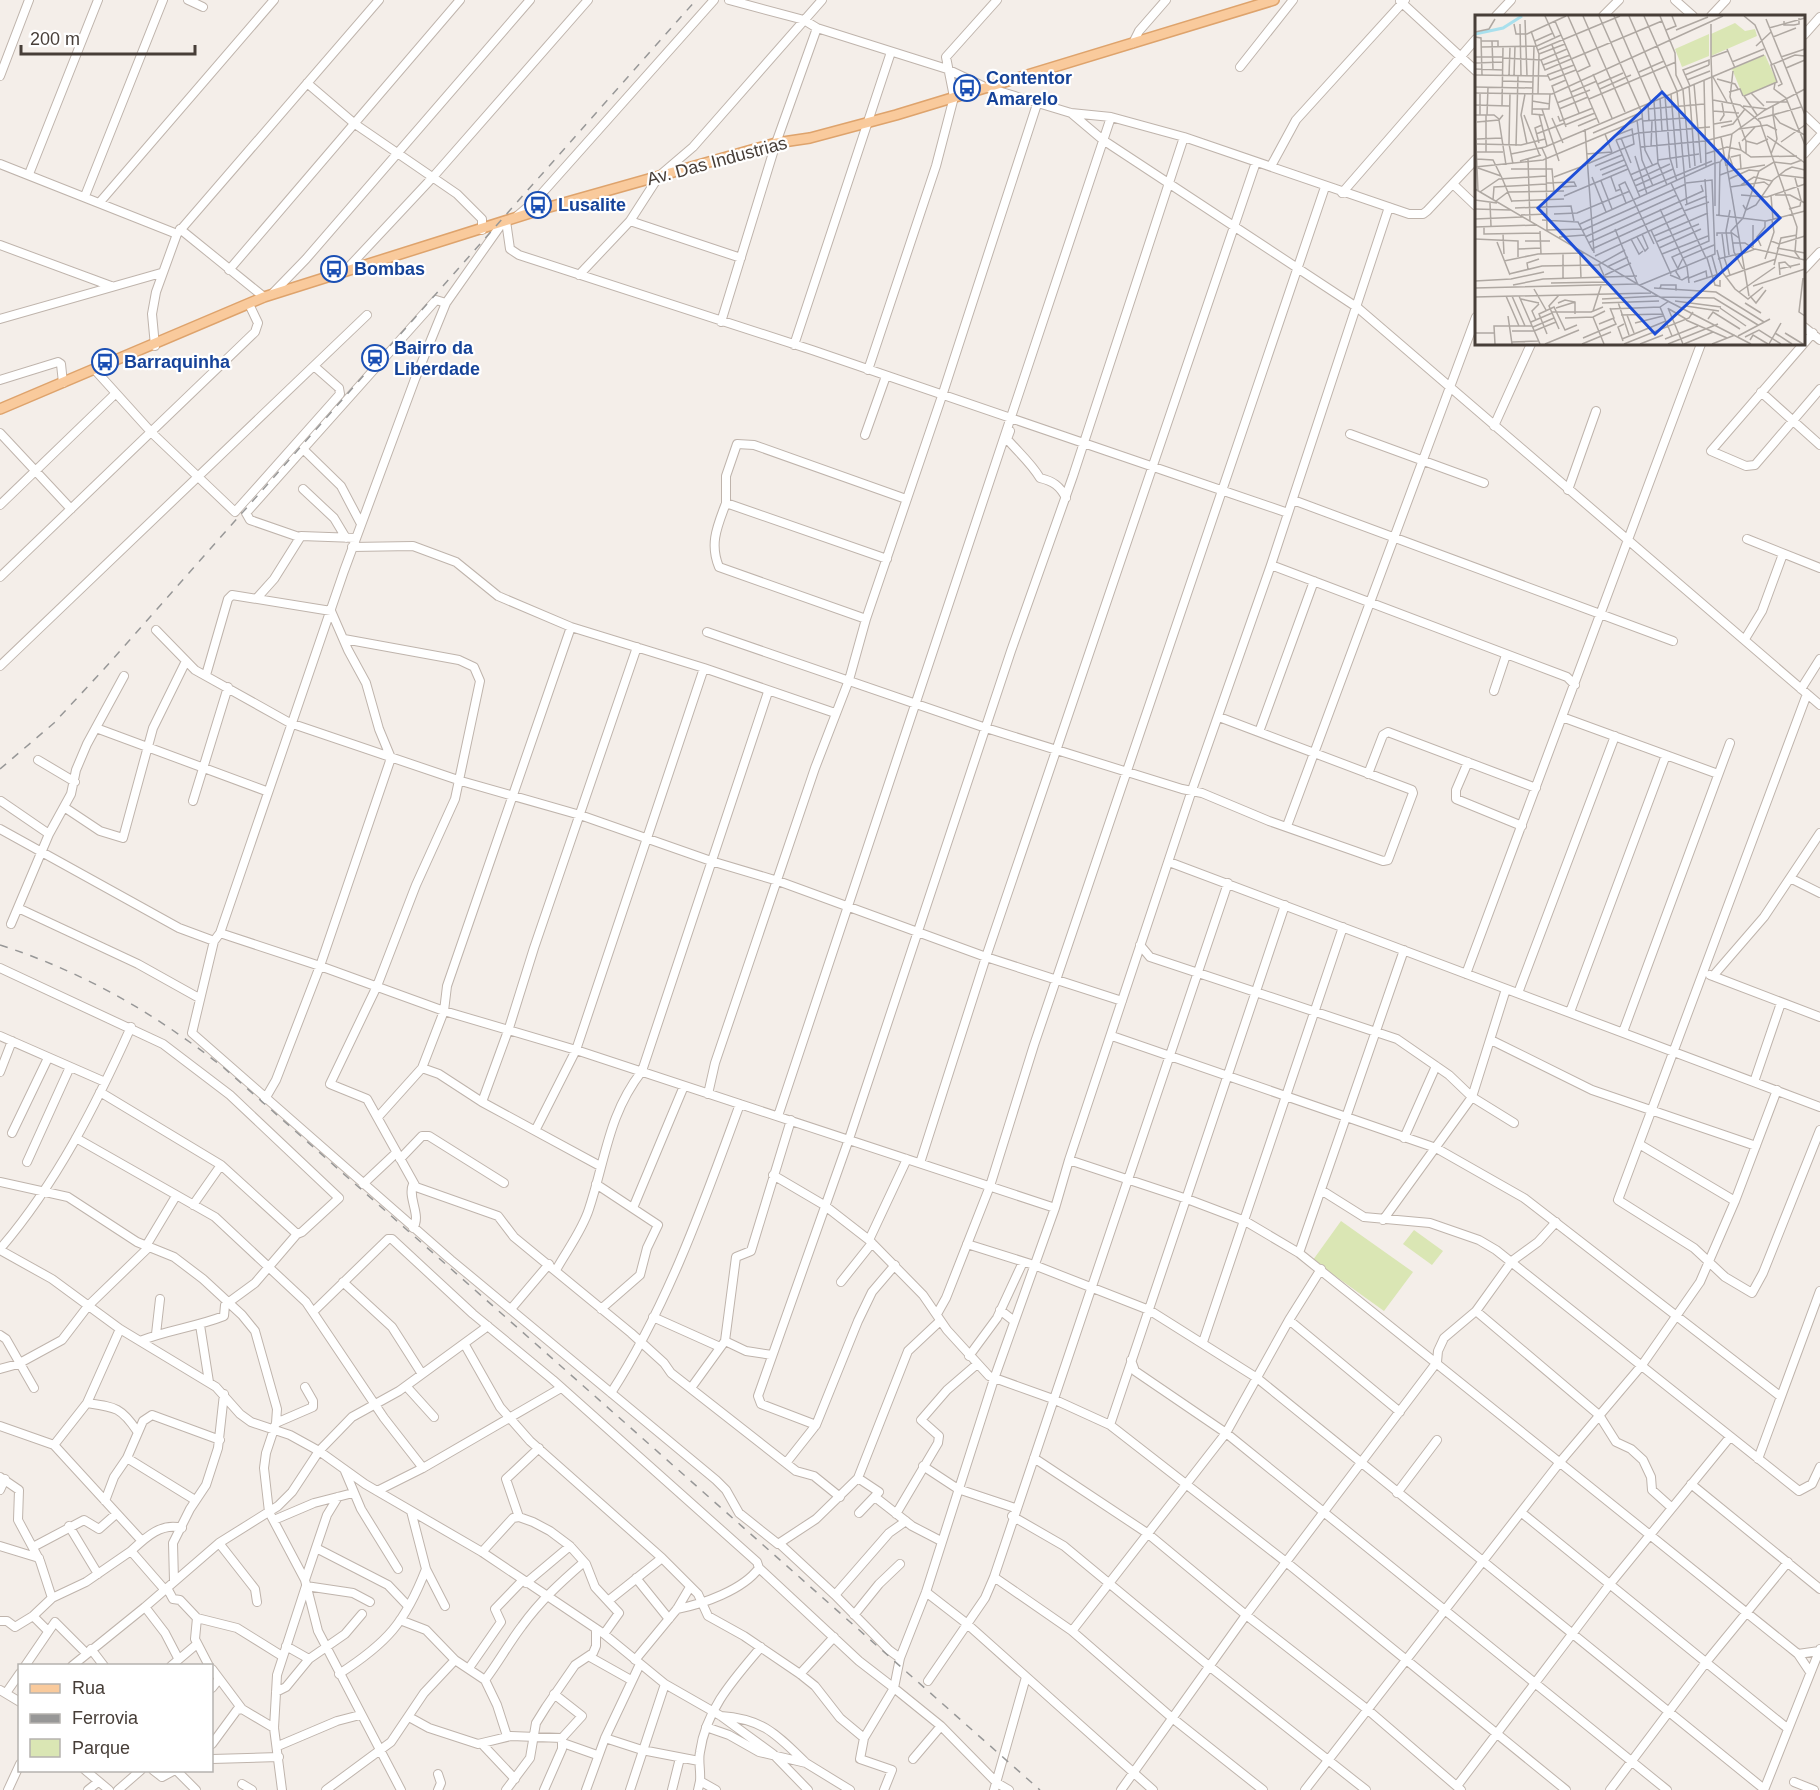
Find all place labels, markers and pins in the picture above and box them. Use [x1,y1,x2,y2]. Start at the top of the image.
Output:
place label: Contentor Amarelo [986,68,1072,109]
bus stop icon: Contentor Amarelo [952,73,982,103]
bus stop icon: Lusalite [523,190,553,220]
place label: Lusalite [558,195,626,215]
bus stop icon: Bombas [319,254,349,284]
place label: Bombas [354,259,425,279]
place label: Bairro da Liberdade [394,338,480,379]
station icon: Bairro da Liberdade [360,343,390,373]
bus stop icon: Barraquinha [90,347,120,377]
place label: Barraquinha [124,352,231,372]

